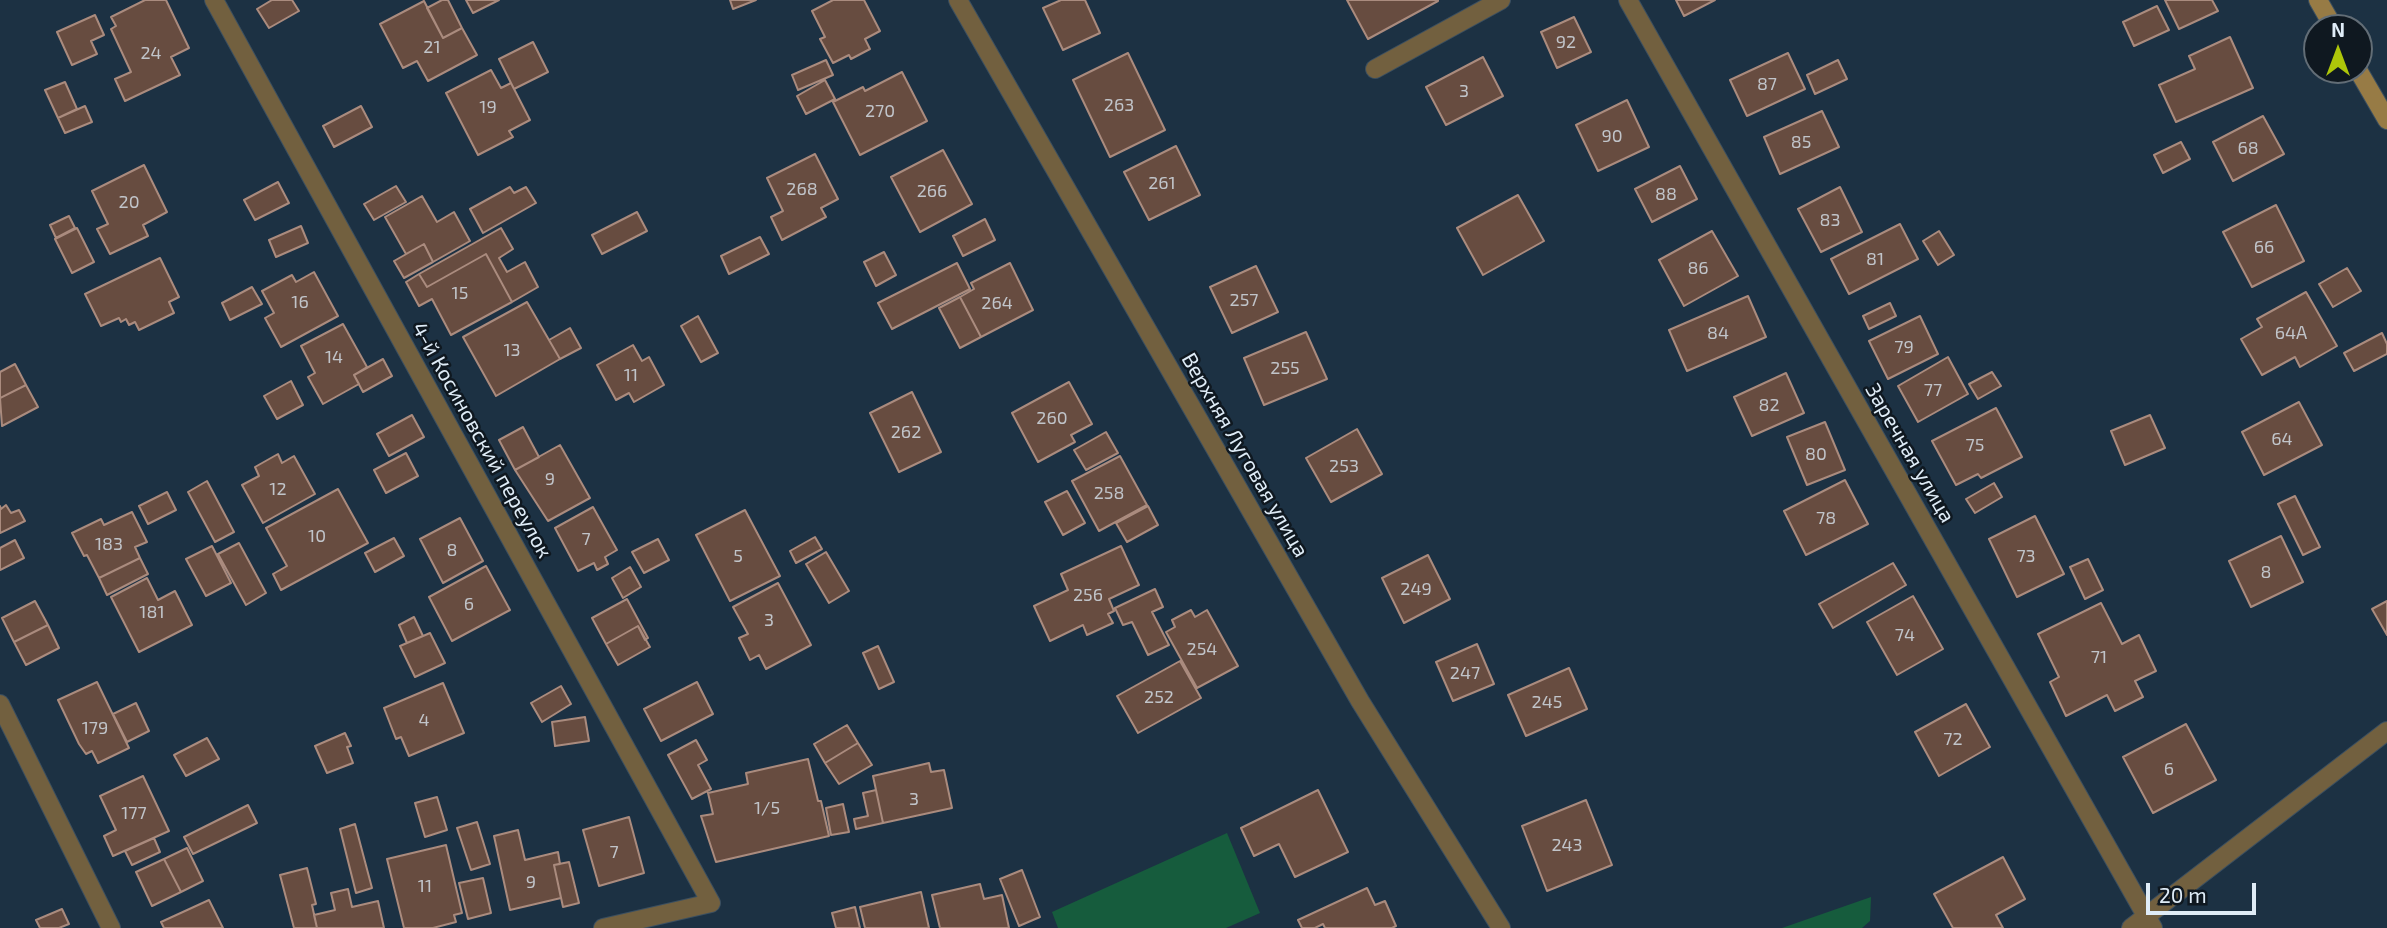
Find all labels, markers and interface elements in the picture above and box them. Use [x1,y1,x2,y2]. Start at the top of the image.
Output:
north arrow [2303,14,2373,84]
text: N [2331,18,2345,41]
house number: 92 [1556,31,1576,53]
house number: 21 [423,36,441,58]
house number: 24 [140,42,162,64]
house number: 87 [1757,73,1777,95]
house number: 3 [1459,80,1469,102]
house number: 263 [1104,94,1134,116]
house number: 19 [479,96,497,118]
house number: 270 [865,100,895,122]
house number: 90 [1601,125,1623,147]
house number: 85 [1791,131,1811,153]
house number: 68 [2237,137,2259,159]
house number: 261 [1148,172,1176,194]
house number: 268 [786,178,818,200]
house number: 266 [917,180,947,202]
house number: 88 [1655,183,1677,205]
house number: 20 [119,191,139,213]
house number: 83 [1820,209,1840,231]
house number: 66 [2254,236,2274,258]
house number: 81 [1866,248,1884,270]
house number: 86 [1687,257,1709,279]
house number: 15 [452,282,468,304]
house number: 257 [1230,289,1258,311]
house number: 16 [291,291,309,313]
house number: 264 [981,292,1013,314]
street label: 4-й Косиновский переулок [407,318,557,562]
house number: 84 [1707,322,1729,344]
house number: 64А [2275,322,2307,344]
house number: 79 [1894,336,1914,358]
house number: 13 [503,339,521,361]
house number: 14 [325,346,343,368]
street label: Верхняя Луговая улица [1176,348,1314,562]
house number: 255 [1270,357,1300,379]
house number: 11 [624,364,638,386]
street label: Заречная улица [1860,379,1960,527]
house number: 77 [1924,379,1942,401]
house number: 82 [1758,394,1780,416]
house number: 260 [1036,407,1068,429]
house number: 262 [891,421,921,443]
house number: 64 [2271,428,2293,450]
house number: 75 [1966,434,1984,456]
house number: 80 [1805,443,1827,465]
house number: 253 [1329,455,1359,477]
house number: 9 [545,468,555,490]
house number: 12 [269,478,287,500]
house number: 258 [1094,482,1124,504]
house number: 78 [1816,507,1836,529]
house number: 10 [308,525,326,547]
house number: 7 [581,528,591,550]
house number: 183 [95,533,123,555]
house number: 8 [447,539,457,561]
house number: 5 [733,545,743,567]
house number: 73 [2016,545,2036,567]
house number: 8 [2261,561,2271,583]
house number: 249 [1400,578,1432,600]
house number: 256 [1073,584,1103,606]
house number: 6 [464,593,474,615]
house number: 181 [139,601,165,623]
house number: 3 [764,609,774,631]
house number: 74 [1895,624,1915,646]
house number: 254 [1187,638,1217,660]
house number: 71 [2091,646,2107,668]
house number: 247 [1450,662,1480,684]
house number: 252 [1144,686,1174,708]
house number: 245 [1532,691,1562,713]
house number: 4 [418,709,430,731]
house number: 179 [82,717,108,739]
house number: 72 [1943,728,1963,750]
house number: 6 [2164,758,2174,780]
house number: 3 [909,788,919,810]
house number: 1/5 [754,797,780,819]
house number: 177 [121,802,147,824]
house number: 243 [1551,834,1583,856]
house number: 7 [609,841,619,863]
scale bar [2149,869,2259,913]
house number: 9 [526,871,536,893]
house number: 11 [418,875,432,897]
text: 20 m [2159,882,2207,907]

